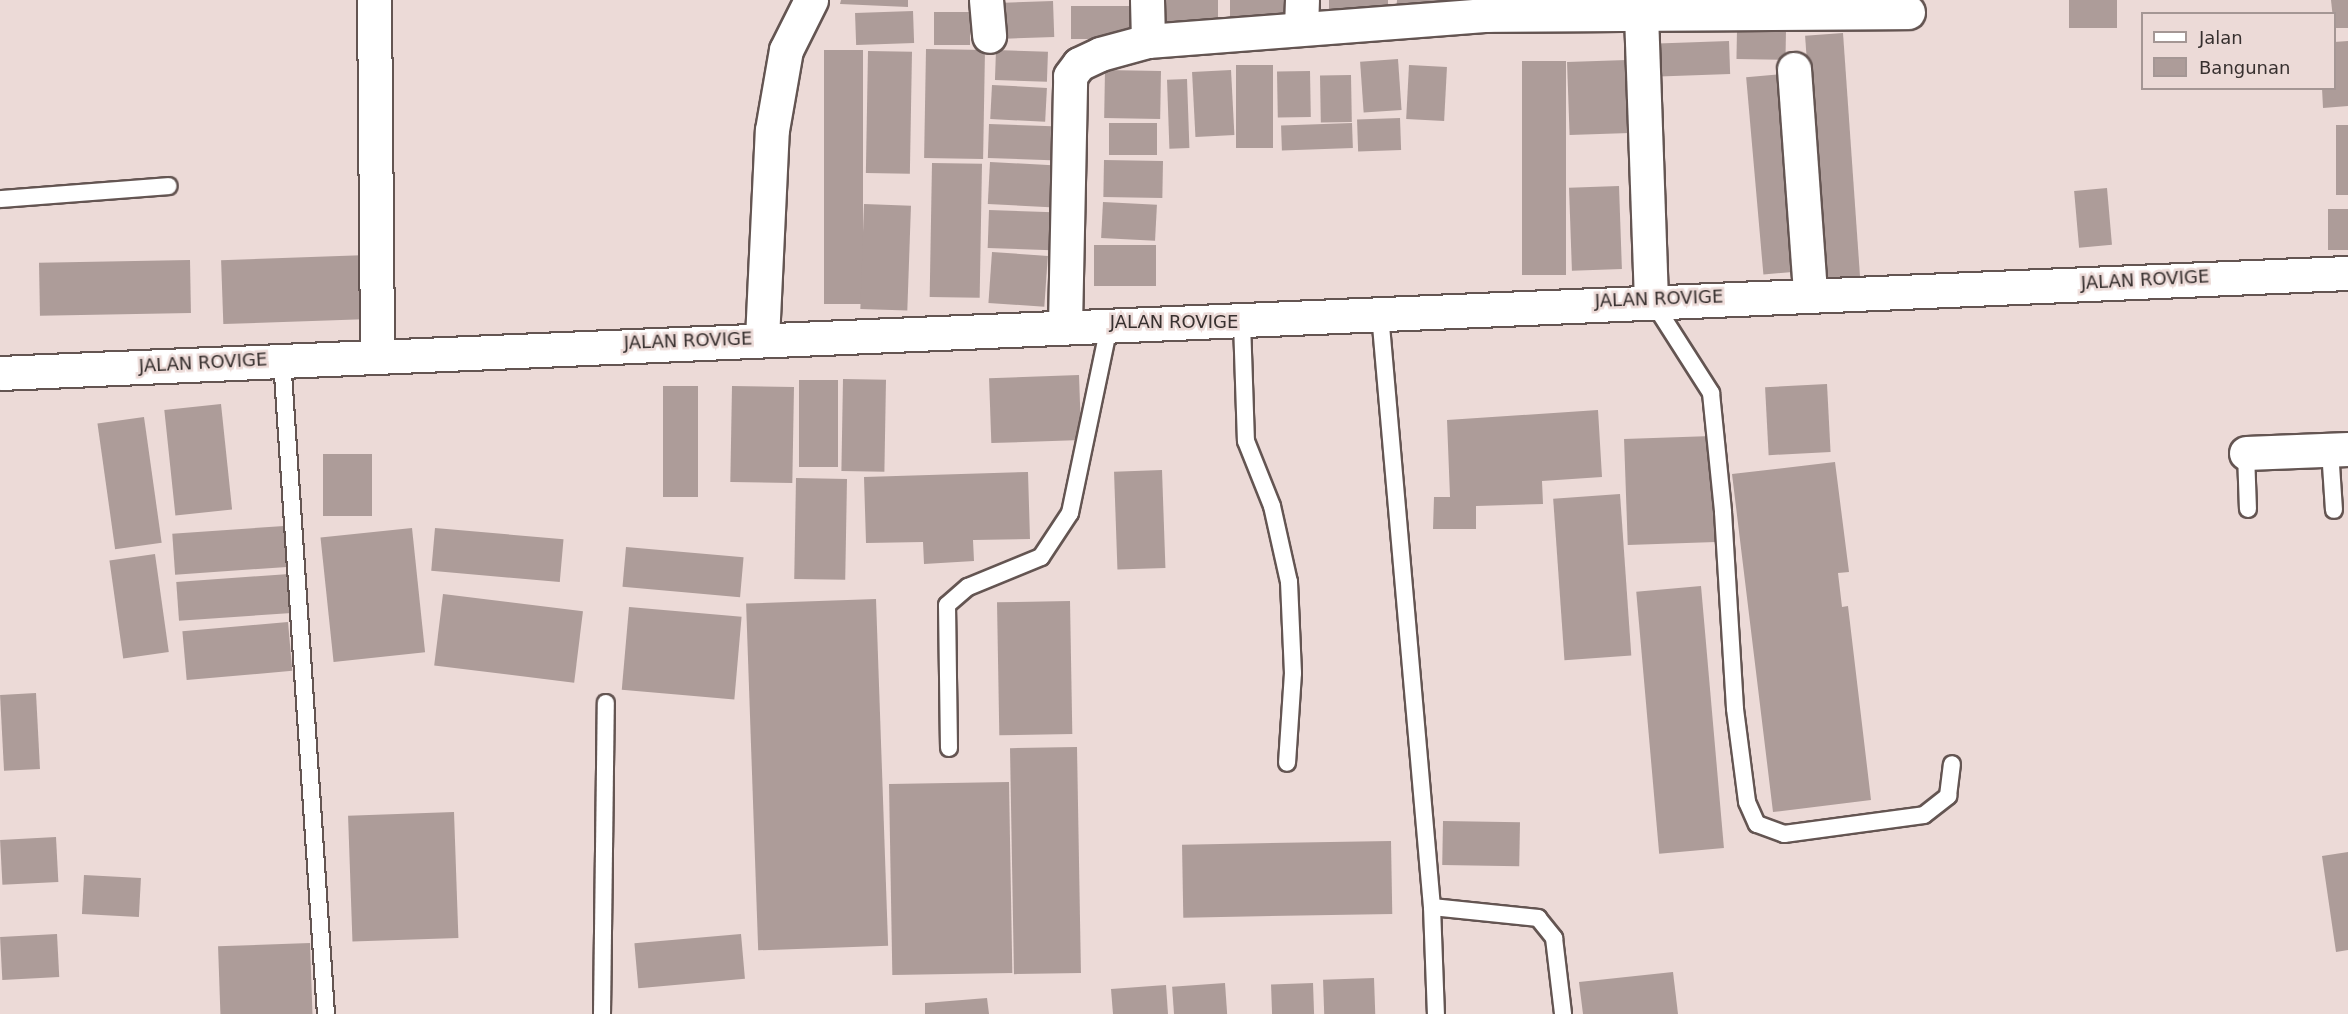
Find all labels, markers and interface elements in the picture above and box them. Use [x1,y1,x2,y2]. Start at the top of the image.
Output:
legend [2141,12,2336,90]
text: Jalan [2199,27,2243,48]
text: Bangunan [2199,57,2290,78]
street label: JALAN ROVIGE [2080,266,2210,294]
street label: JALAN ROVIGE [1594,286,1724,312]
street label: JALAN ROVIGE [1110,311,1238,333]
street label: JALAN ROVIGE [623,328,753,354]
street label: JALAN ROVIGE [138,349,268,377]

